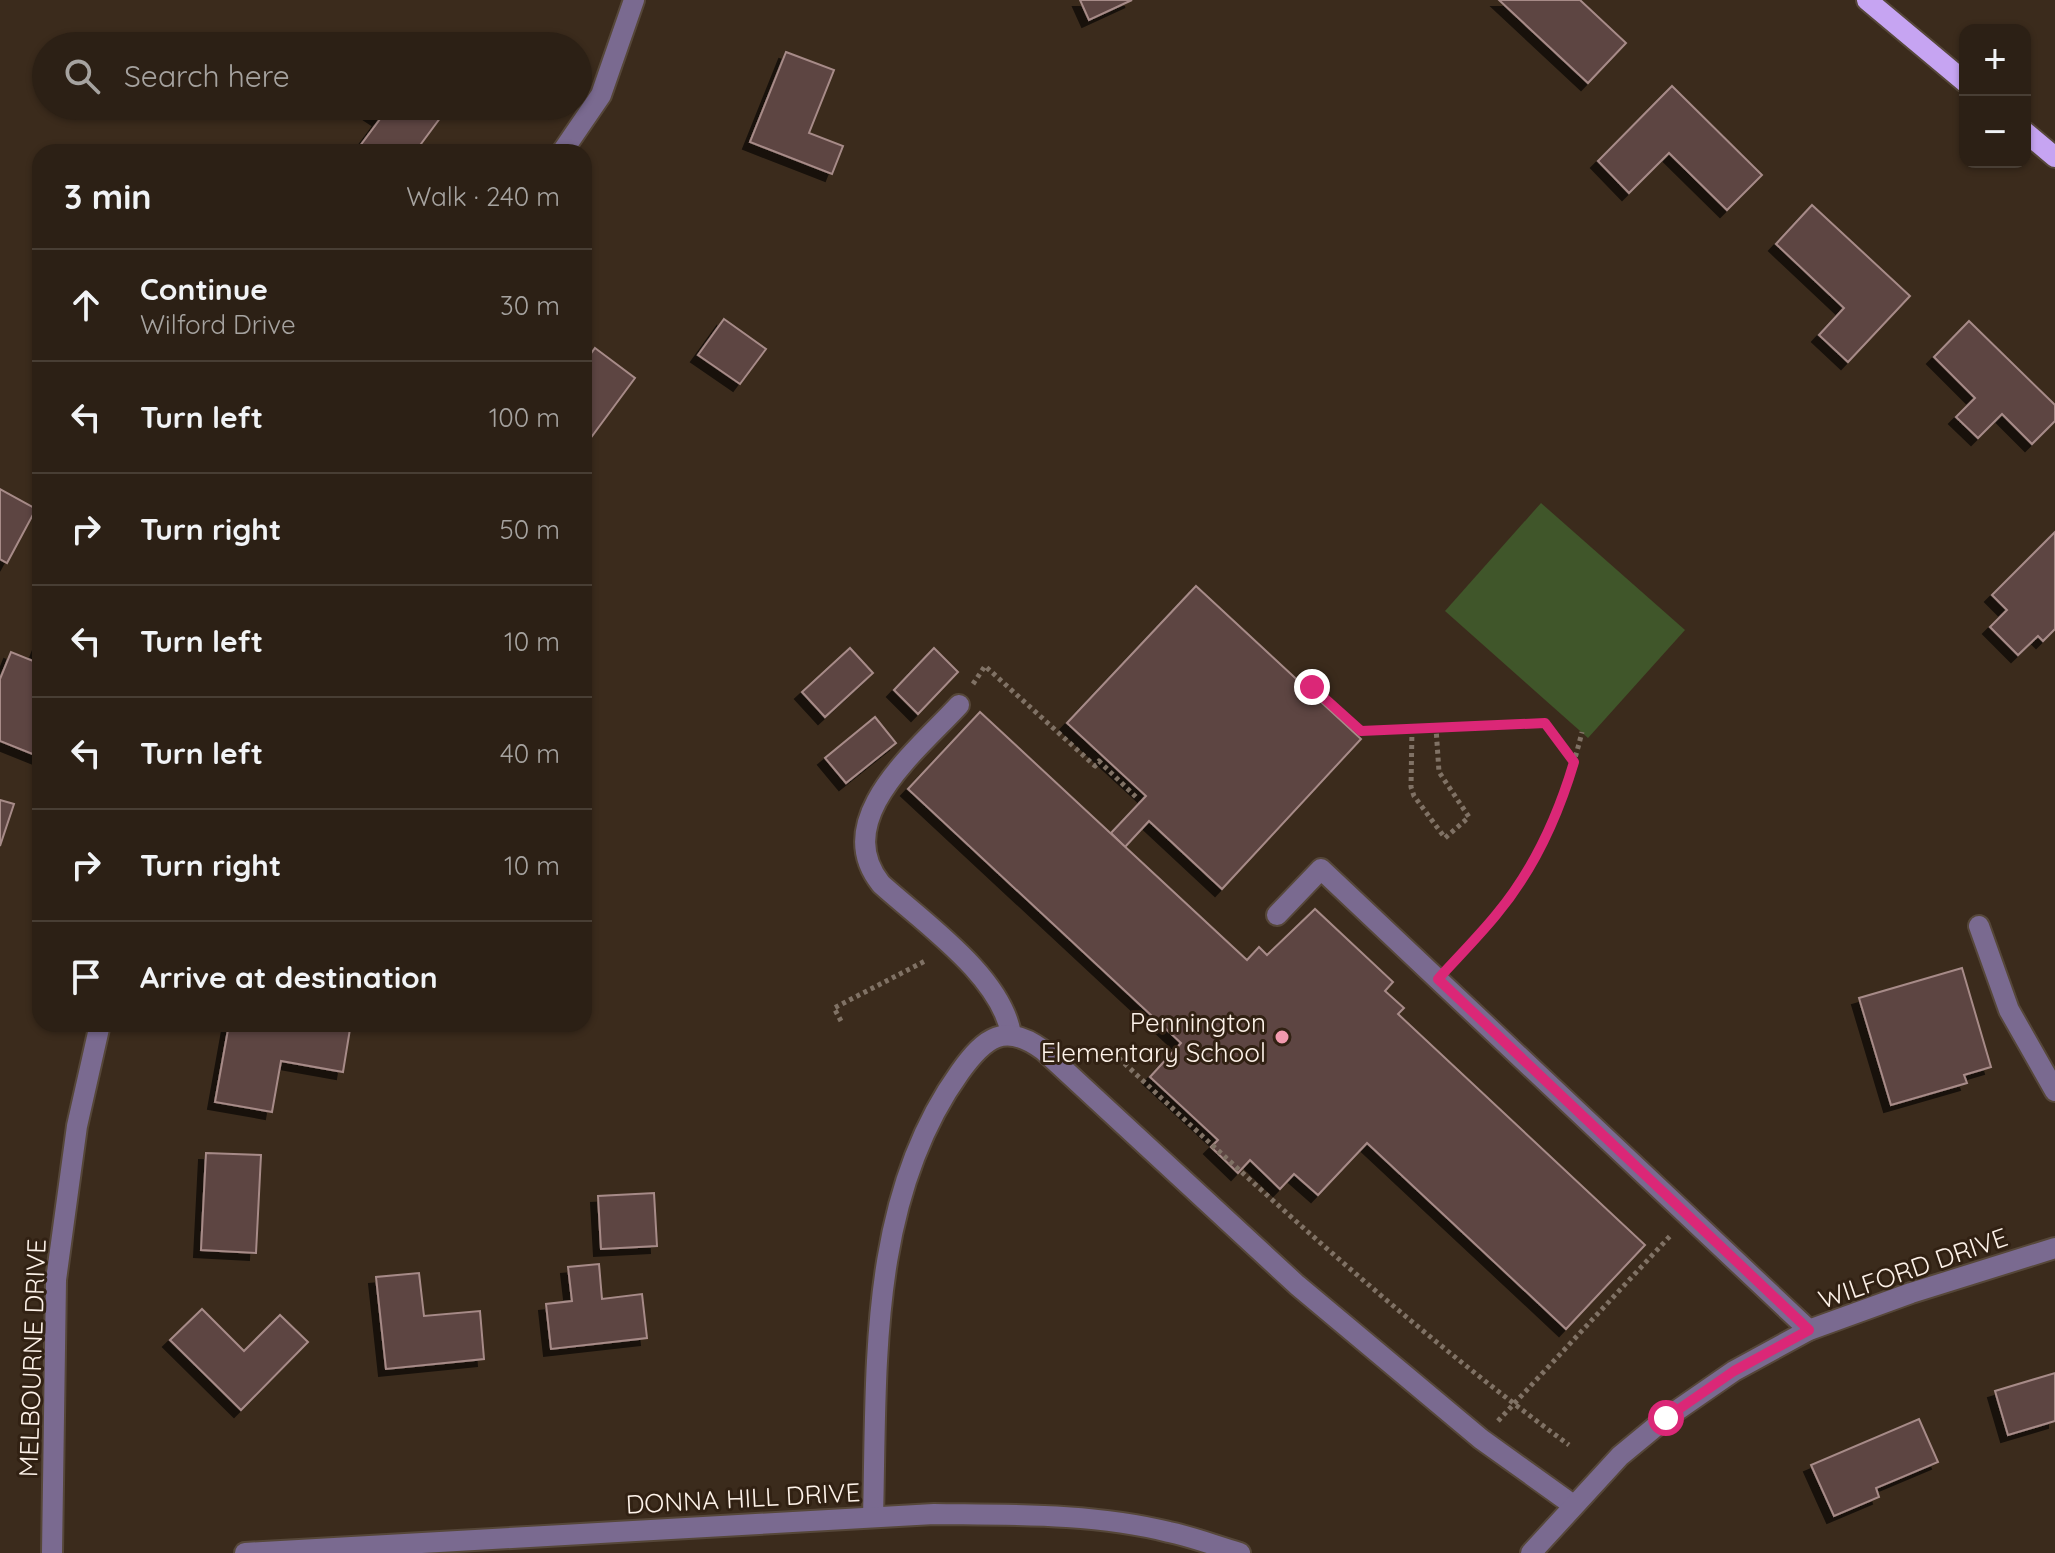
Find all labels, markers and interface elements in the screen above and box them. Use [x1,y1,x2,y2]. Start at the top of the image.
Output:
map controls [1959,24,2031,168]
button: + [1959,24,2031,96]
search box [32,32,592,120]
icon: search [60,54,104,98]
text: Search here [124,57,290,95]
button: − [1959,96,2031,168]
text: 3 min [64,175,151,218]
text: Walk · 240 m [406,180,560,213]
text: Continue [140,270,268,308]
icon: ahead [64,283,108,327]
text: 30 m [500,289,560,322]
text: Wilford Drive [140,308,296,341]
icon: left [64,395,108,439]
text: Turn left [140,398,263,436]
text: 100 m [489,401,560,434]
icon: right [64,507,108,551]
text: Turn right [140,510,281,548]
text: 50 m [500,513,560,546]
icon: left [64,619,108,663]
text: Turn left [140,622,263,660]
text: 10 m [504,625,560,658]
route end [1294,669,1330,705]
icon: left [64,731,108,775]
text: Turn left [140,734,263,772]
text: 40 m [500,737,560,770]
icon: right [64,843,108,887]
text: Turn right [140,846,281,884]
text: 10 m [504,849,560,882]
icon: arrive [64,955,108,999]
text: Arrive at destination [140,958,438,996]
place label: Pennington Elementary School [1041,1006,1266,1069]
marker: Pennington Elementary School [1273,1028,1291,1046]
street label: WILFORD DRIVE [1814,1220,2012,1316]
street label: MELBOURNE DRIVE [11,1238,53,1478]
route start [1648,1400,1684,1436]
street label: DONNA HILL DRIVE [625,1475,861,1521]

